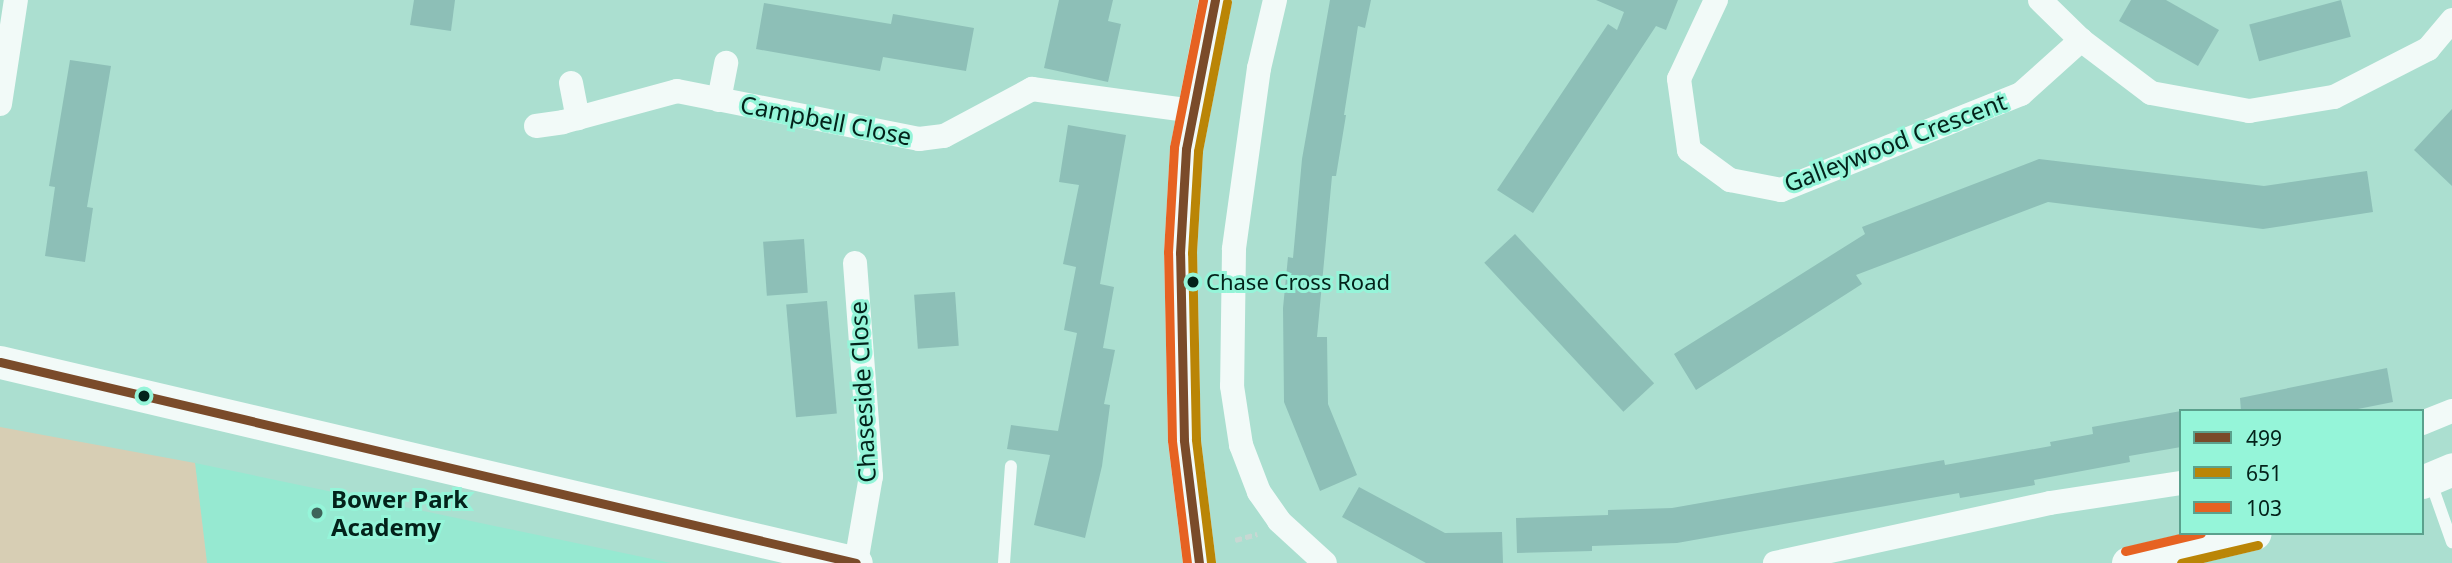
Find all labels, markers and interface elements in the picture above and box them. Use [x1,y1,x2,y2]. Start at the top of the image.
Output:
street label: Galleywood Crescent [1780,86,2010,198]
street label: Campbell Close [738,89,914,151]
place label: Chase Cross Road [1206,269,1390,295]
marker: Chase Cross Road [1186,275,1200,289]
street label: Chaseside Close [843,301,881,483]
unlabelled marker [137,389,151,403]
legend [2179,409,2424,535]
text: 499 [2246,424,2282,452]
text: 651 [2246,459,2282,487]
place label: Bower Park Academy [331,485,468,541]
text: 103 [2246,494,2282,522]
marker: Bower Park Academy [309,505,325,521]

